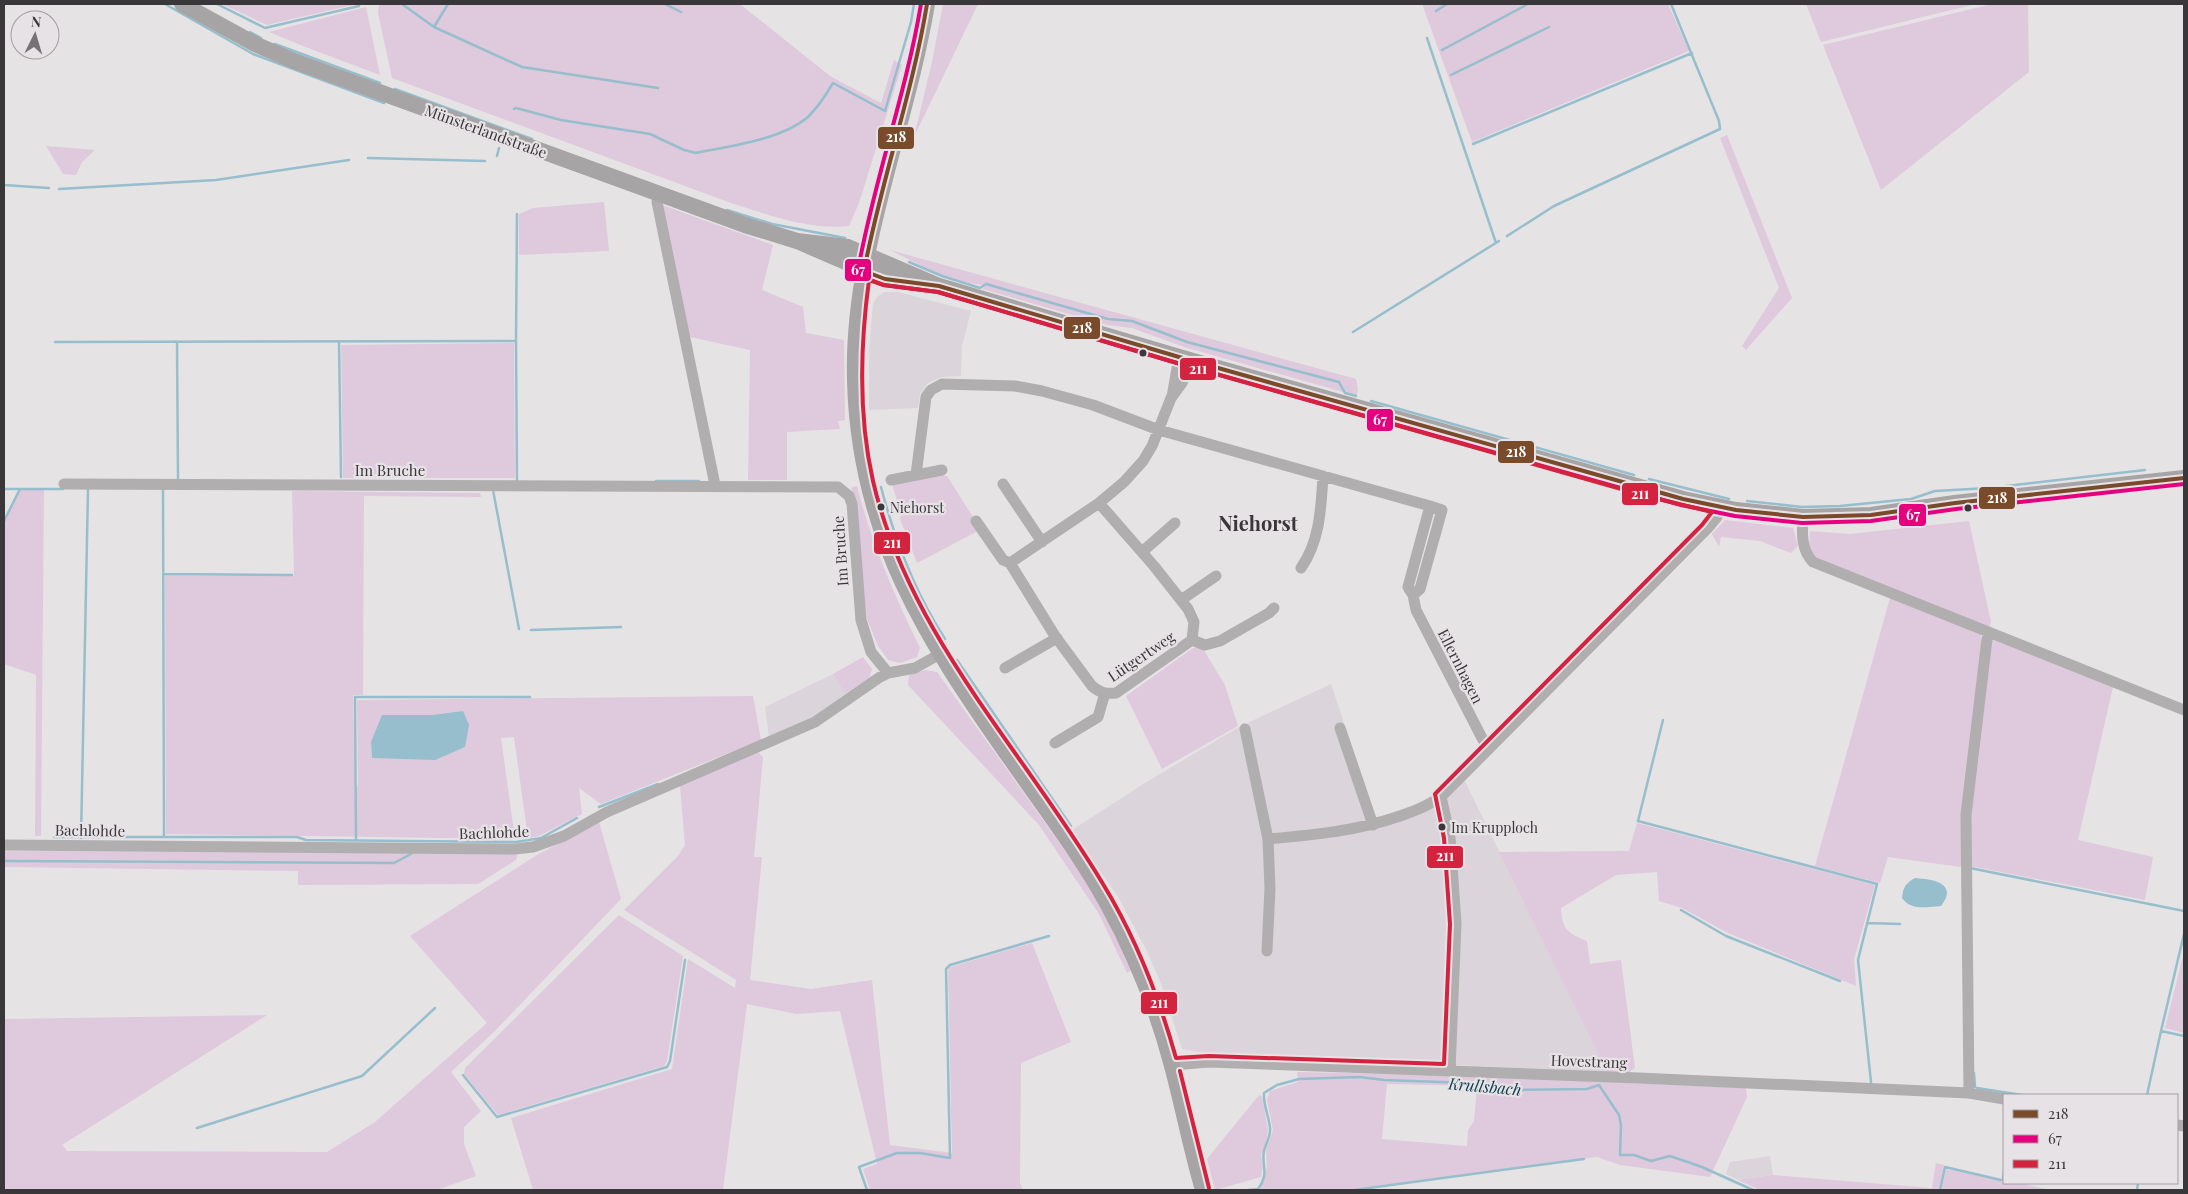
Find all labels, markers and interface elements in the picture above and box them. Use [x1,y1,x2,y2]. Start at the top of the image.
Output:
north arrow [10,10,60,60]
text: N [30,12,42,31]
street label: Münsterlandstraße [422,100,550,162]
line badge: 218 [877,126,915,150]
text: 218 [886,127,906,146]
line badge: 67 [844,258,872,282]
text: 67 [851,260,866,279]
line badge: 218 [1063,316,1101,340]
text: 218 [1072,318,1092,337]
unlabelled marker [1138,348,1148,358]
line badge: 211 [1179,357,1217,381]
text: 211 [1189,359,1207,378]
line badge: 67 [1366,408,1394,432]
text: 67 [1373,410,1388,429]
line badge: 218 [1497,440,1535,464]
text: 218 [1506,442,1526,461]
street label: Im Bruche [355,460,425,480]
line badge: 211 [1621,482,1659,506]
text: 211 [1631,484,1649,503]
line badge: 218 [1978,486,2016,510]
text: 218 [1987,488,2007,507]
place label: Niehorst [890,498,945,517]
marker: Niehorst [876,502,886,512]
line badge: 67 [1898,503,1927,527]
unlabelled marker [1963,503,1973,513]
text: 67 [1906,505,1921,524]
district label: Niehorst [1218,509,1299,536]
street label: Im Bruche [828,515,852,587]
line badge: 211 [873,531,911,555]
text: 211 [883,533,901,552]
street label: Ellernhagen [1434,625,1488,707]
street label: Lütgertweg [1104,626,1178,686]
place label: Im Krupploch [1451,818,1539,837]
street label: Bachlohde [55,819,125,841]
street label: Bachlohde [459,821,529,843]
marker: Im Krupploch [1437,822,1447,832]
line badge: 211 [1426,845,1464,869]
text: 211 [1436,846,1454,865]
line badge: 211 [1140,991,1178,1015]
text: 211 [1150,993,1168,1012]
street label: Hovestrang [1550,1050,1628,1072]
water label: Krullsbach [1447,1072,1522,1100]
legend [2003,1094,2178,1184]
text: 218 [2048,1103,2069,1123]
text: 67 [2048,1128,2062,1148]
text: 211 [2048,1153,2067,1173]

